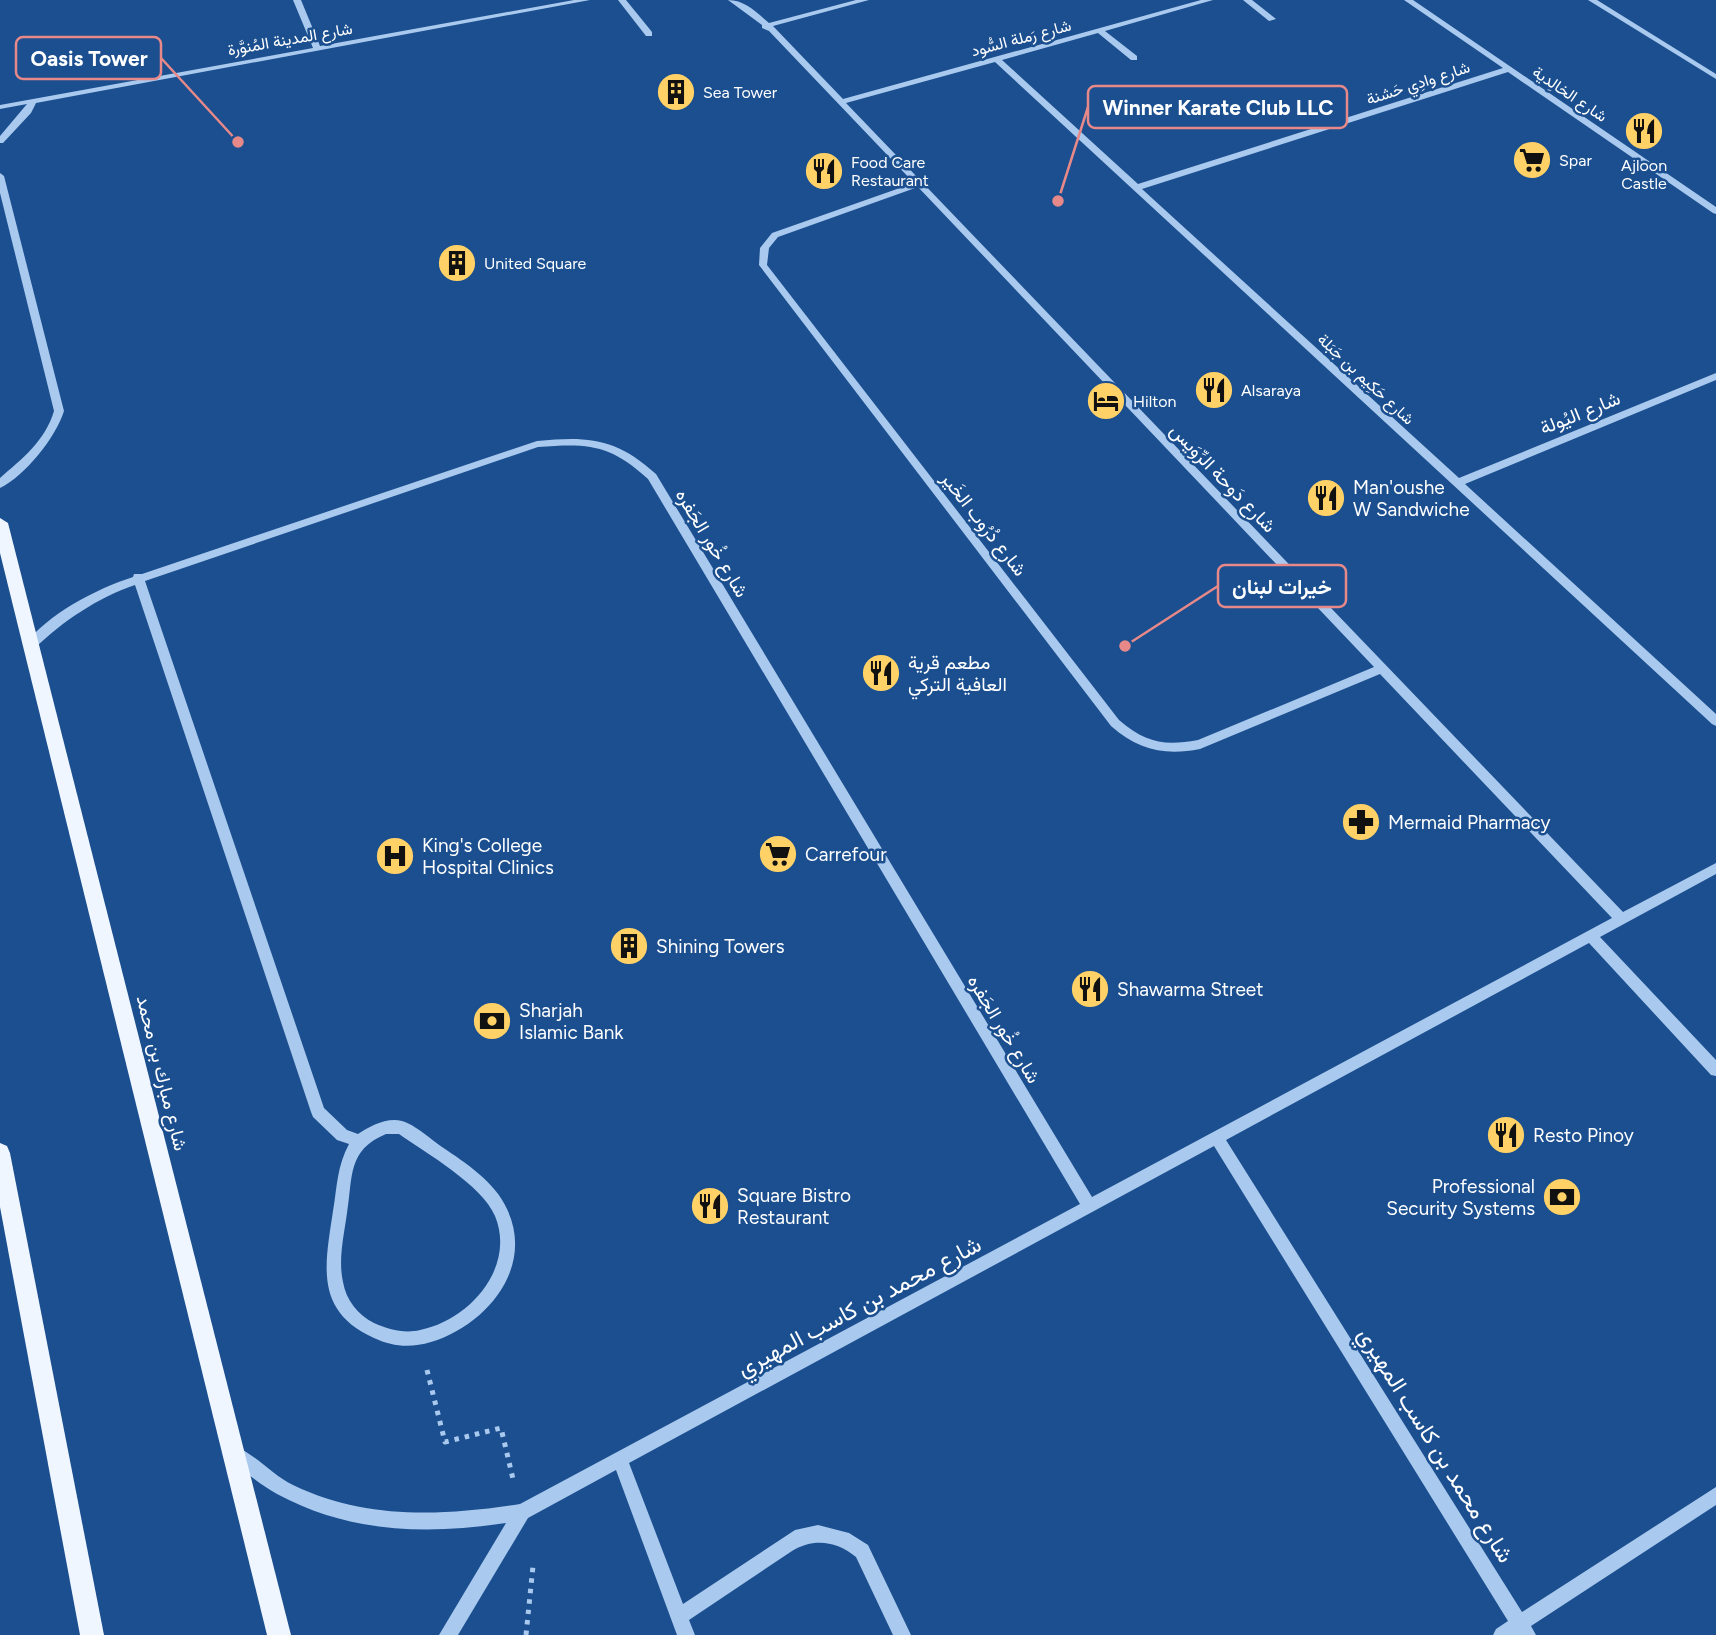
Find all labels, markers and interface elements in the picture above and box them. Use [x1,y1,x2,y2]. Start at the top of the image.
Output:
street label: شارع رَملة السُّود [969,16,1074,62]
street label: شارع المدينة المُنوَّرة [226,19,354,61]
callout: Oasis Tower [16,37,161,79]
text: Oasis Tower [30,46,148,71]
street label: شارع وادِي حَشنة [1364,57,1473,112]
street label: شارع الخالِدية [1528,62,1611,128]
building icon: Sea Tower [655,71,697,113]
place label: Sea Tower [703,83,778,102]
callout: Winner Karate Club LLC [1088,86,1347,128]
text: Winner Karate Club LLC [1103,95,1333,120]
restaurant icon: Ajloon Castle [1623,110,1665,152]
supermarket icon: Spar [1511,139,1553,181]
restaurant icon: Food Care Restaurant [803,150,845,192]
place label: Spar [1559,151,1592,170]
place label: Food Care Restaurant [851,153,929,190]
place label: Ajloon Castle [1621,156,1667,193]
building icon: United Square [436,242,478,284]
place label: United Square [484,254,587,273]
street label: شارع حَكِيم بن جَبَلة [1313,330,1418,430]
restaurant icon: Alsaraya [1193,369,1235,411]
hotel icon: Hilton [1085,380,1127,422]
place label: Alsaraya [1241,381,1301,400]
street label: شارع اليُولة [1537,387,1624,440]
place label: Hilton [1133,392,1177,411]
street label: شارع دَوحة الرِّوَيس [1165,419,1281,538]
street label: شارع دُرُوب الخَير [935,467,1032,581]
place label: Man'oushe W Sandwiche [1353,476,1470,521]
restaurant icon: Man'oushe W Sandwiche [1305,477,1347,519]
street label: شارع خُور الجَفره [670,485,753,602]
callout: خيرات لبنان [1218,565,1346,607]
text: خيرات لبنان [1232,574,1332,600]
place label: مطعم قرية العافية التركي [908,651,1007,700]
restaurant icon: مطعم قرية العافية التركي [860,652,902,694]
pharmacy icon: Mermaid Pharmacy [1340,801,1382,843]
place label: Mermaid Pharmacy [1388,811,1551,834]
supermarket icon: Carrefour [757,833,799,875]
place label: King's College Hospital Clinics [422,834,554,879]
hospital icon: King's College Hospital Clinics [374,835,416,877]
place label: Carrefour [805,843,887,866]
building icon: Shining Towers [608,925,650,967]
place label: Shining Towers [656,935,785,958]
restaurant icon: Shawarma Street [1069,968,1111,1010]
street label: شارع خُور الجَفره [962,971,1045,1088]
place label: Shawarma Street [1117,978,1263,1001]
street label: شارع مبارك بن محمد [131,993,192,1153]
place label: Sharjah Islamic Bank [519,999,624,1044]
bank icon: Sharjah Islamic Bank [471,1000,513,1042]
restaurant icon: Resto Pinoy [1485,1114,1527,1156]
place label: Resto Pinoy [1533,1124,1634,1147]
place label: Professional Security Systems [1386,1175,1535,1220]
bank icon: Professional Security Systems [1541,1176,1583,1218]
place label: Square Bistro Restaurant [737,1184,851,1229]
restaurant icon: Square Bistro Restaurant [689,1185,731,1227]
street label: شارع محمد بن كاسب المهيري [732,1230,988,1387]
street label: شارع محمد بن كاسب المهيري [1348,1322,1520,1571]

